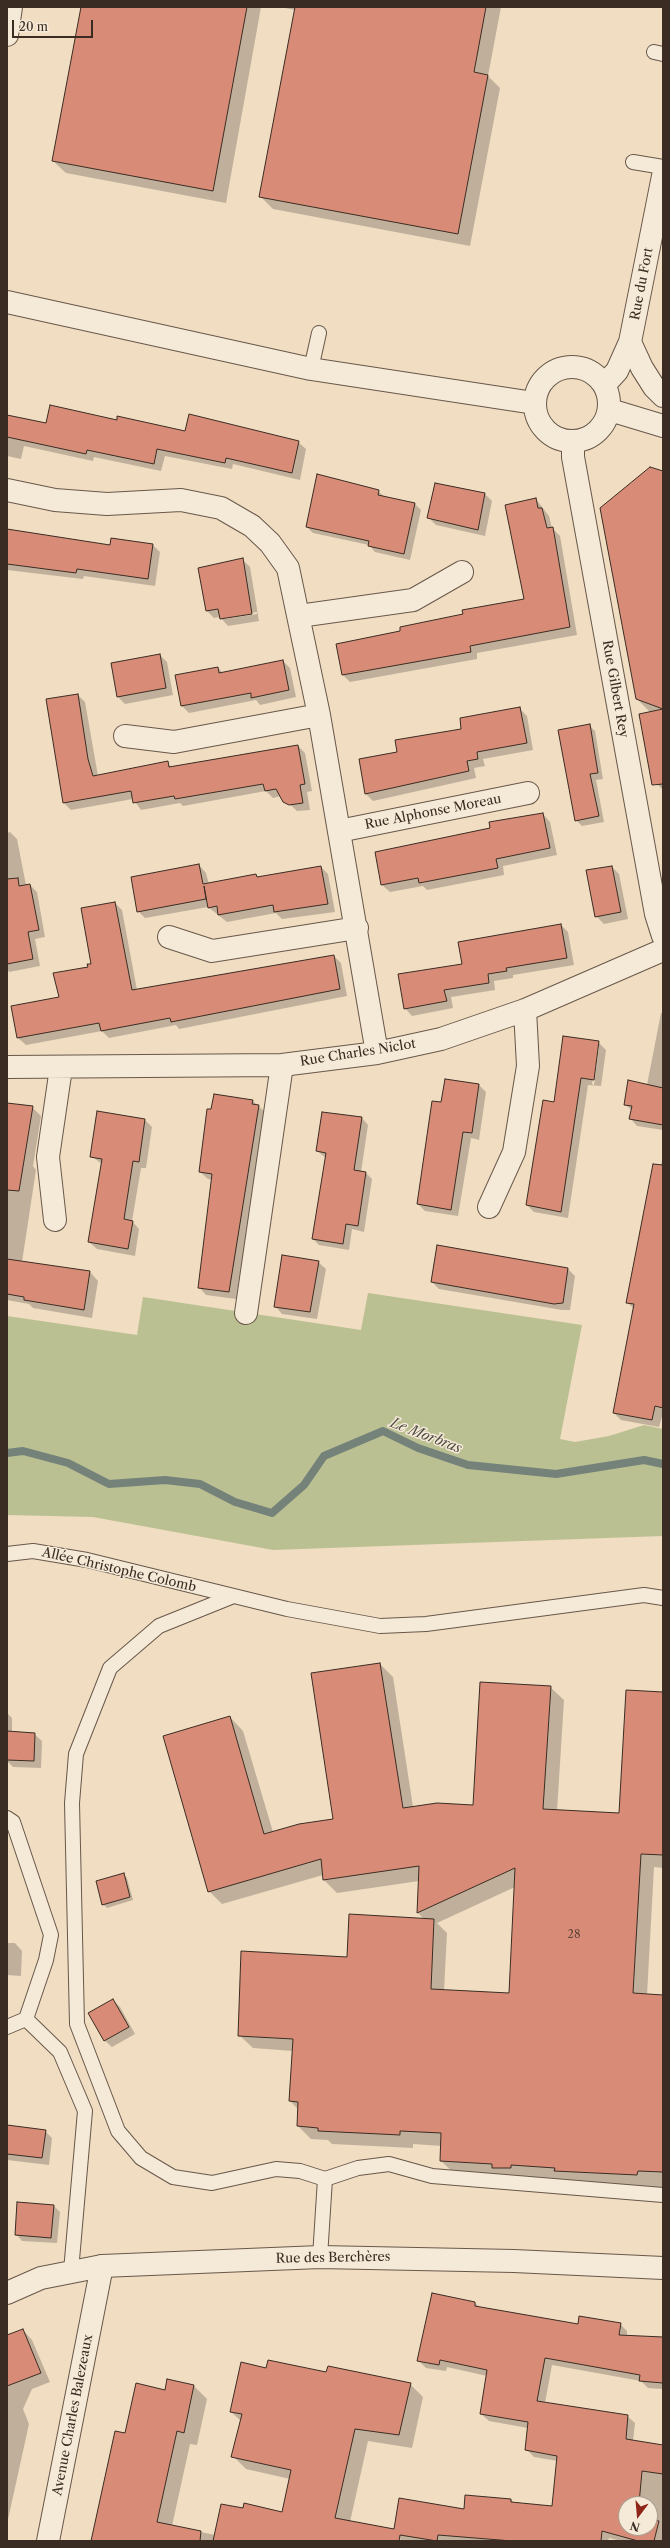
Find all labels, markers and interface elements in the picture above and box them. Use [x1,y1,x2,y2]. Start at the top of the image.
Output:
scale bar [14,12,95,38]
text: 20 m [19,19,48,34]
street label: Rue du Fort [627,246,657,322]
street label: Rue Gilbert Rey [599,639,631,739]
street label: Rue Alphonse Moreau [363,791,503,833]
street label: Rue Charles Niclot [299,1036,417,1070]
water label: Le Morbras [388,1415,464,1457]
street label: Allée Christophe Colomb [40,1545,198,1595]
house number: 28 [568,1928,580,1942]
street label: Rue des Berchères [276,2249,390,2267]
street label: Avenue Charles Balezeaux [50,2333,96,2497]
north arrow [618,2496,658,2536]
text: N [628,2519,641,2535]

